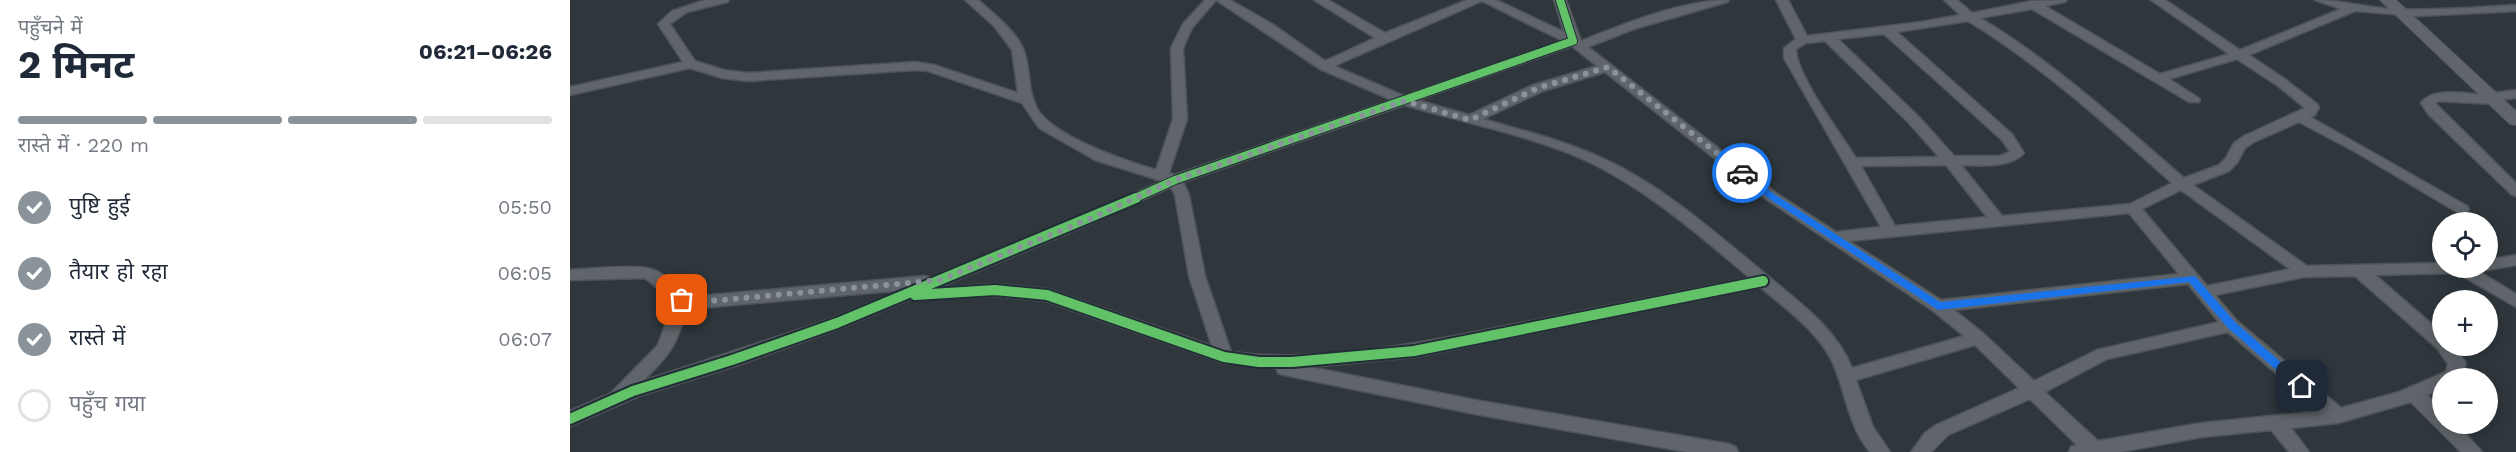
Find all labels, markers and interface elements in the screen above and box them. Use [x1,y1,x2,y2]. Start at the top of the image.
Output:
text: पहुँचने में [18,15,83,39]
text: 06:21–06:26 [419,39,552,64]
text: 2 मिनट [18,42,134,87]
text: रास्ते में · 220 m [18,133,149,157]
courier [1712,143,1772,203]
icon: car [1726,157,1759,190]
icon: check [18,191,51,224]
text: पुष्टि हुई [69,193,130,218]
text: 05:50 [498,195,552,219]
map controls [2432,212,2498,434]
button: locate [2432,212,2498,278]
icon: check [18,257,51,290]
text: तैयार हो रहा [69,259,168,284]
text: 06:05 [497,261,552,285]
pin [656,274,707,325]
icon: bag [665,283,698,316]
button: + [2432,290,2498,356]
icon: check [18,323,51,356]
text: रास्ते में [69,325,125,350]
text: 06:07 [498,327,552,351]
pin [2276,360,2327,411]
button: − [2432,368,2498,434]
icon: home [2285,369,2318,402]
text: पहुँच गया [69,391,146,416]

